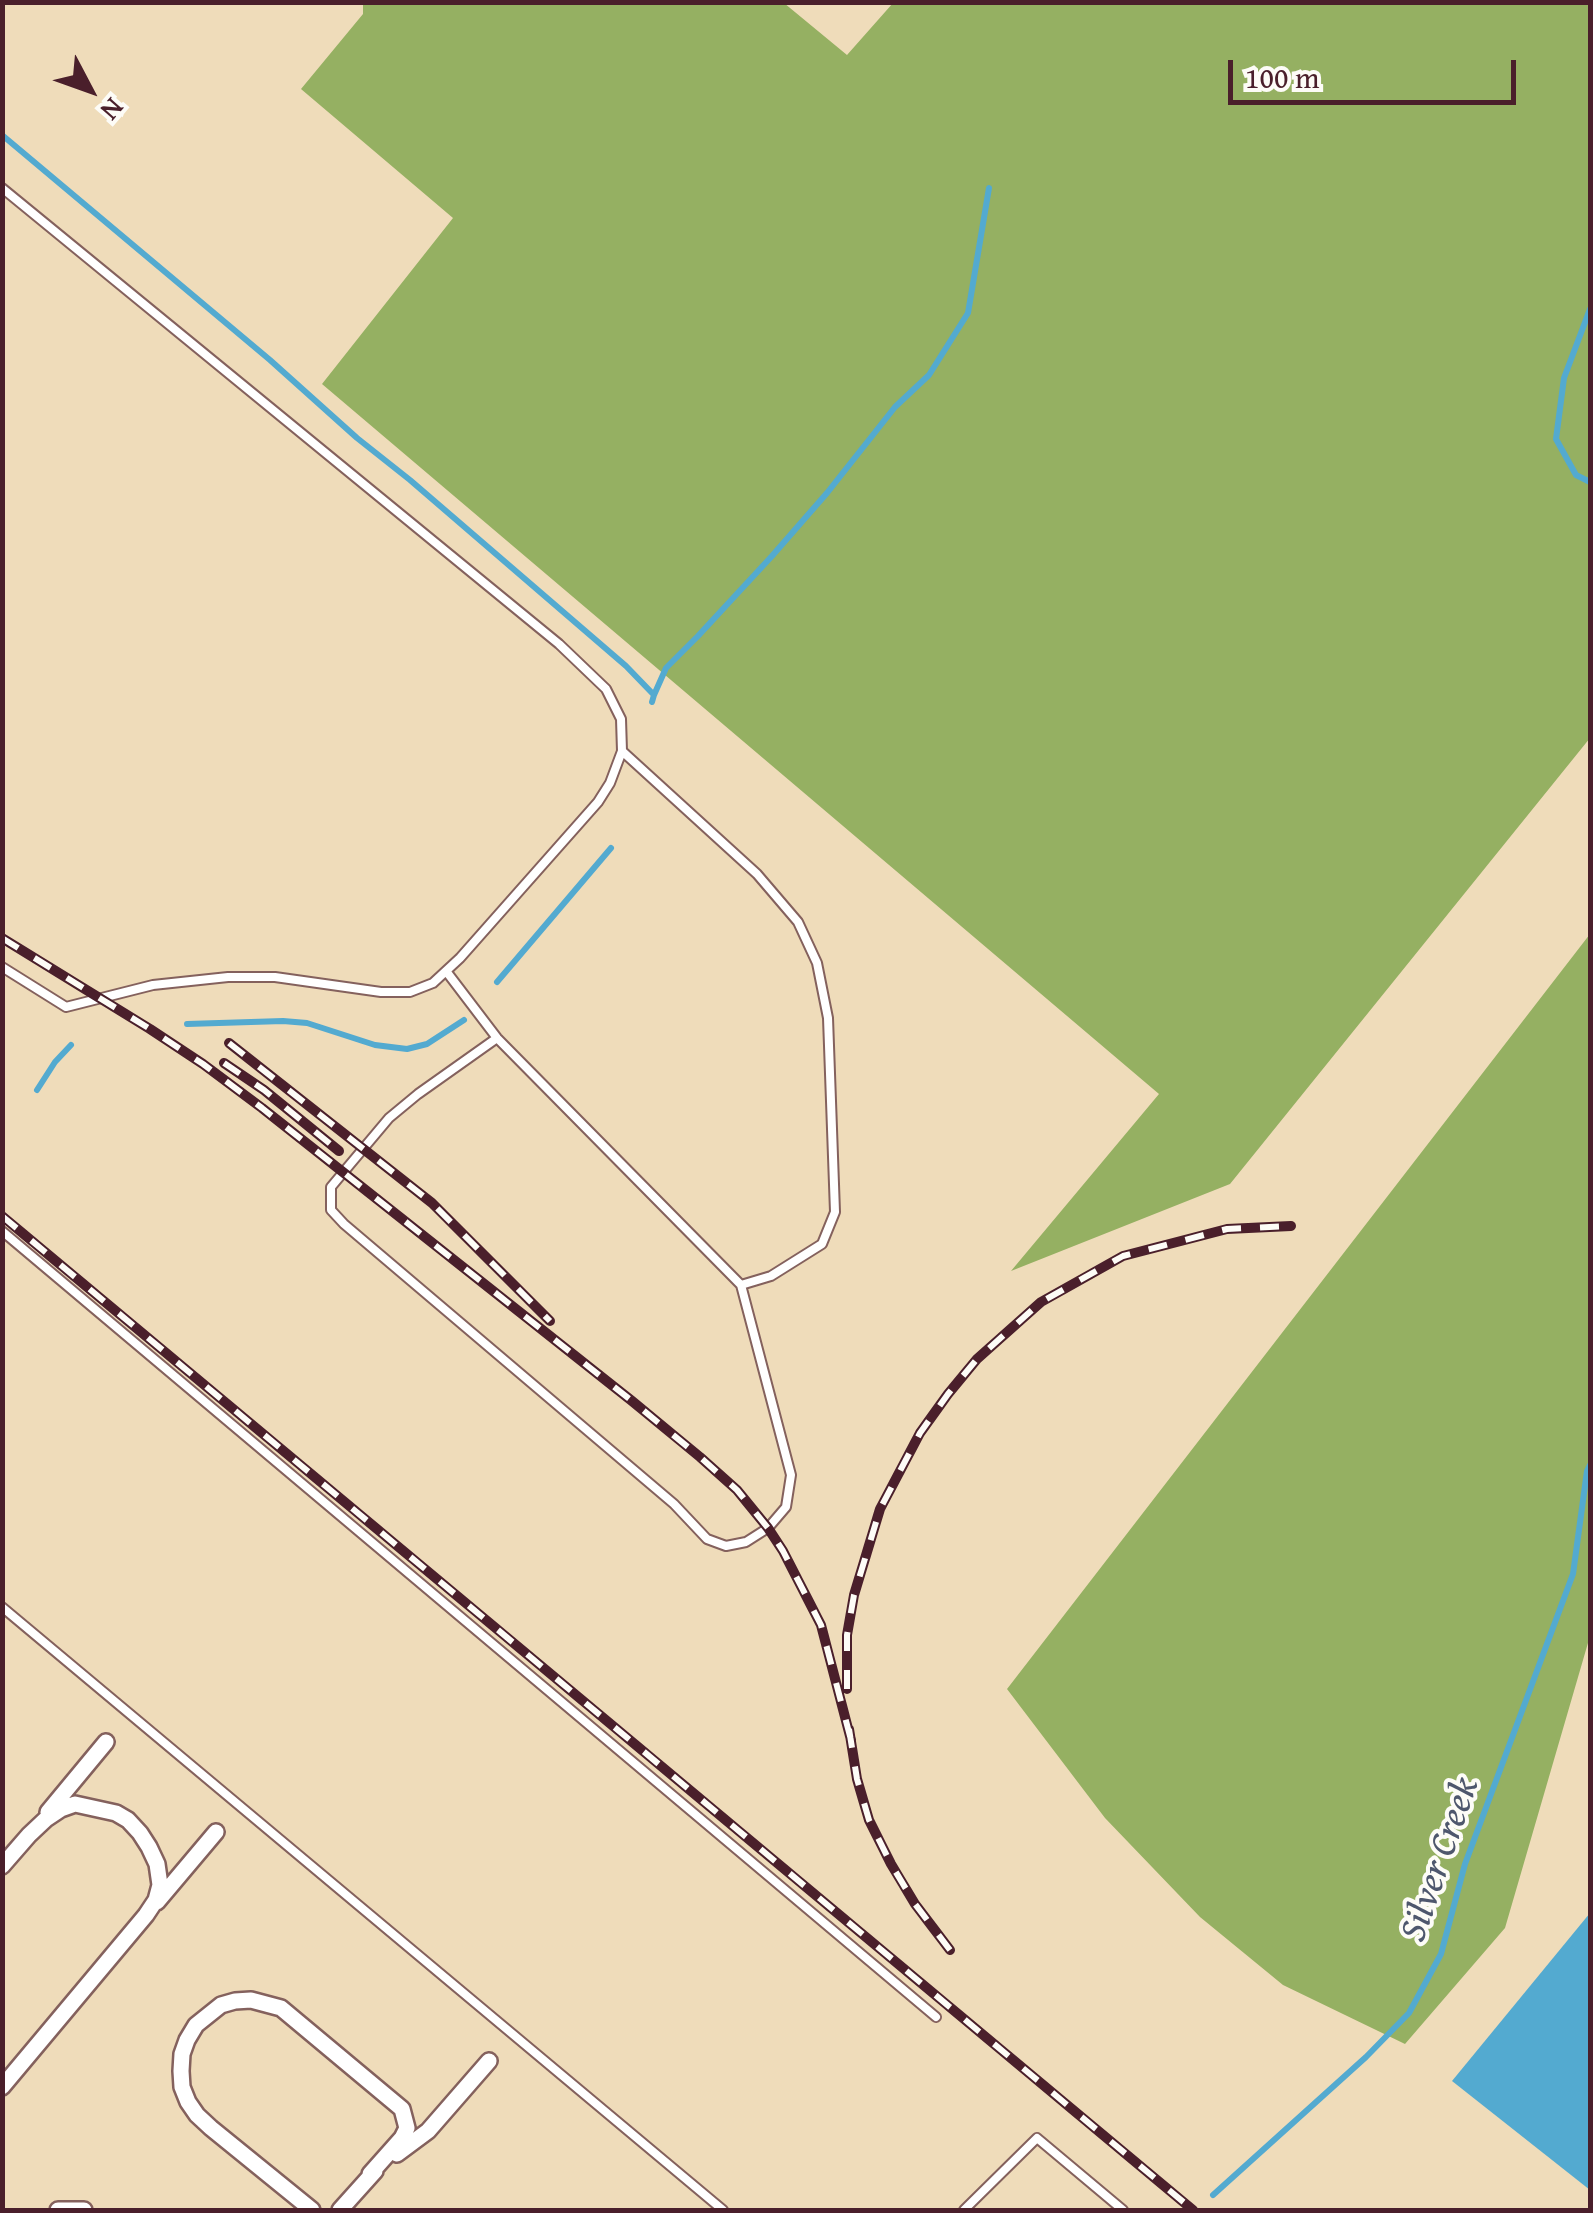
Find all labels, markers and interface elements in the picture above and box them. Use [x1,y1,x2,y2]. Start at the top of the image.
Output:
north arrow [40,40,140,140]
scale bar [1233,40,1520,102]
text: 100 m [1245,55,1319,99]
text: N [91,89,135,131]
water label: Silver Creek [1392,1772,1490,1948]

